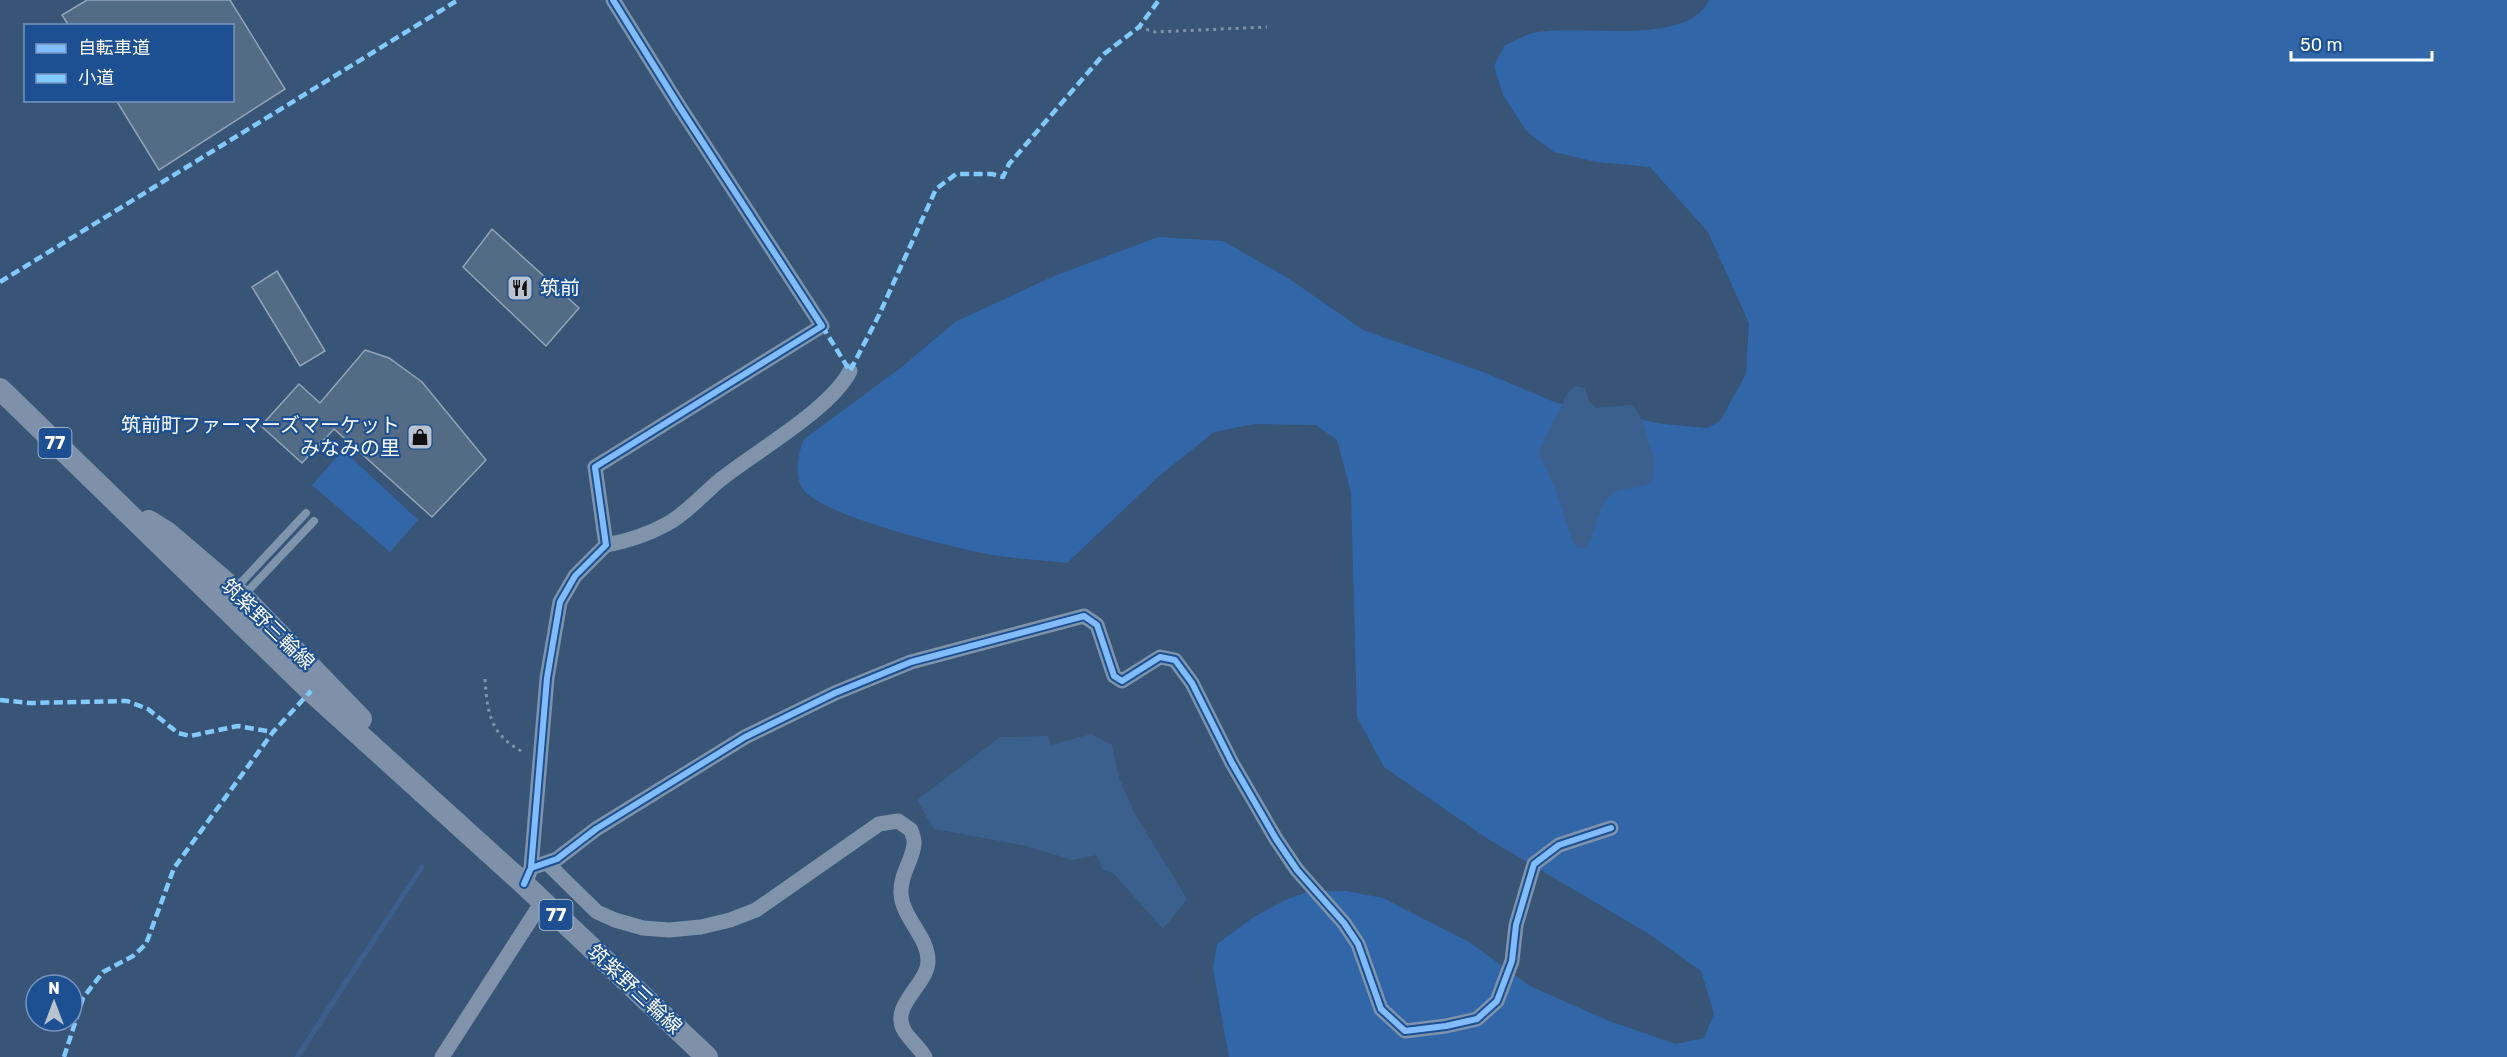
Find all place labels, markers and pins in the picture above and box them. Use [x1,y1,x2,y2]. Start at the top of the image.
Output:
restaurant icon: 筑前 [505,273,535,303]
place label: 筑前 [540,276,580,300]
place label: 筑前町ファーマーズマーケット みなみの里 [121,413,400,460]
shop icon: 筑前町ファーマーズマーケット みなみの里 [405,422,435,452]

